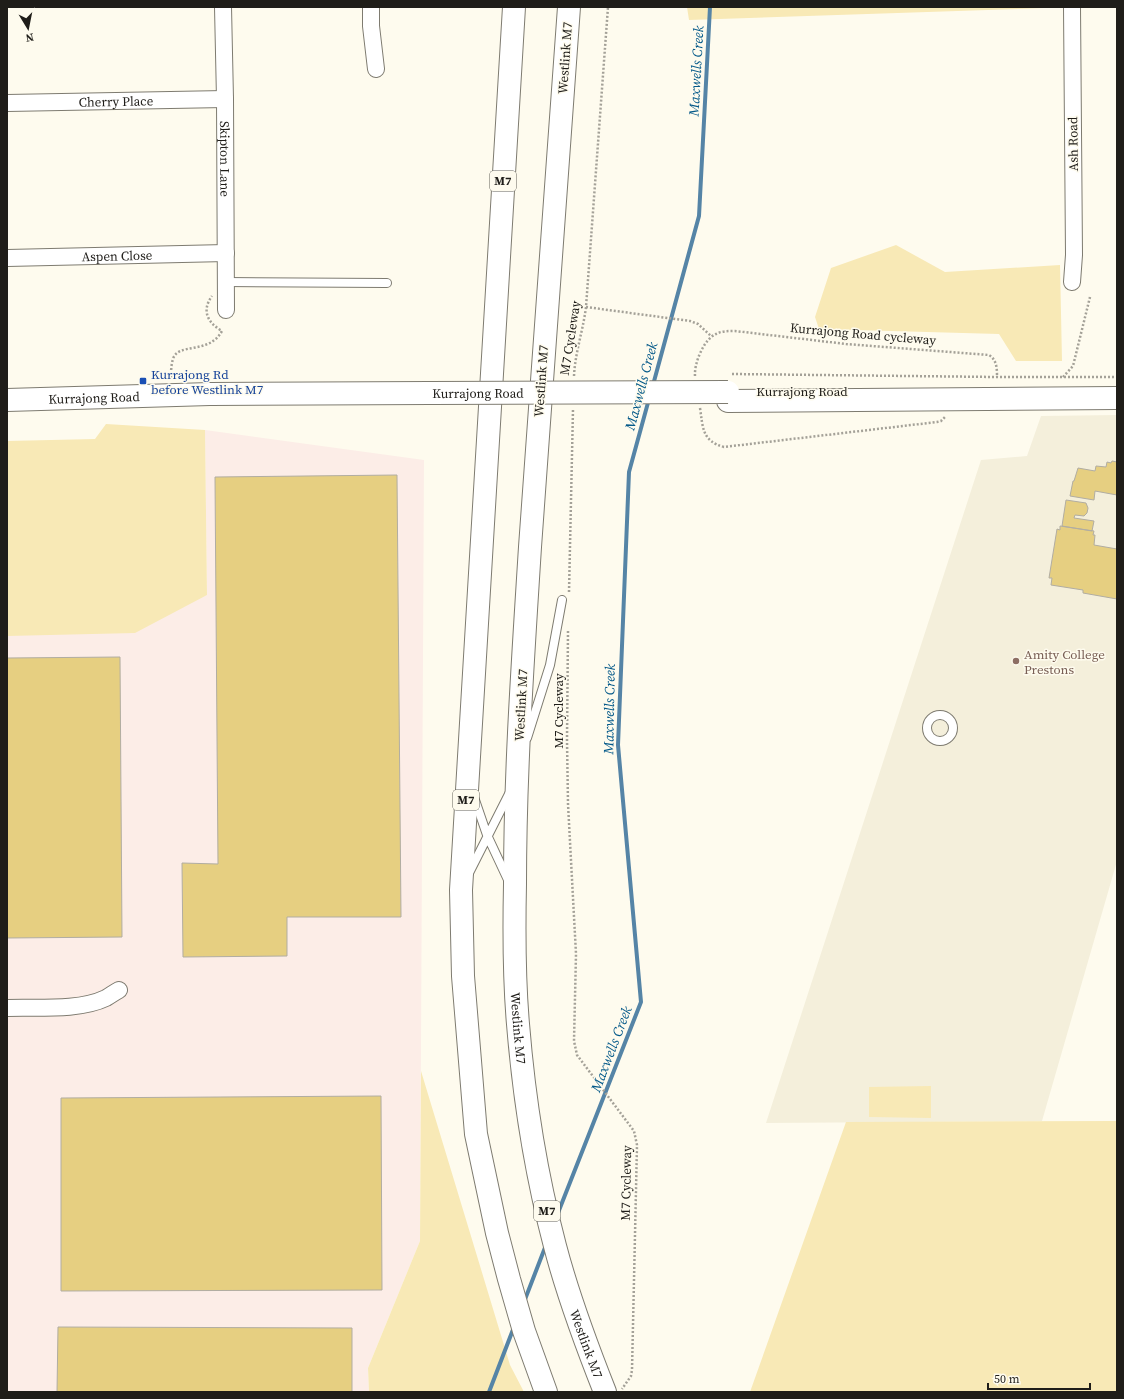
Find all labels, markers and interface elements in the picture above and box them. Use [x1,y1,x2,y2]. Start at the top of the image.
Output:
north arrow [8,8,48,48]
street label: Westlink M7 [554,21,576,95]
water label: Maxwells Creek [684,25,708,118]
text: N [24,29,35,45]
street label: Cherry Place [79,92,154,110]
street label: Ash Road [1064,116,1082,171]
street label: Skipton Lane [217,121,234,197]
road number: M7 [490,171,516,191]
street label: Aspen Close [81,246,153,265]
street label: M7 Cycleway [556,299,584,377]
street label: Kurrajong Road cycleway [789,319,937,349]
water label: Maxwells Creek [619,339,662,433]
street label: Westlink M7 [530,344,552,418]
place label: Kurrajong Rd before Westlink M7 [151,366,264,398]
marker: Kurrajong Rd before Westlink M7 [138,376,148,386]
street label: Kurrajong Road [756,383,848,400]
street label: Kurrajong Road [432,384,524,401]
street label: Kurrajong Road [48,388,141,407]
place label: Amity College Prestons [1024,646,1105,678]
marker: Amity College Prestons [1011,656,1021,666]
water label: Maxwells Creek [598,663,620,755]
street label: Westlink M7 [511,668,531,741]
street label: M7 Cycleway [550,673,567,749]
road number: M7 [453,790,479,810]
street label: Westlink M7 [507,992,530,1065]
water label: Maxwells Creek [585,1003,637,1096]
street label: M7 Cycleway [617,1145,635,1221]
road number: M7 [534,1201,560,1221]
street label: Westlink M7 [566,1307,607,1381]
scale bar [988,1365,1090,1391]
text: 50 m [994,1371,1020,1387]

